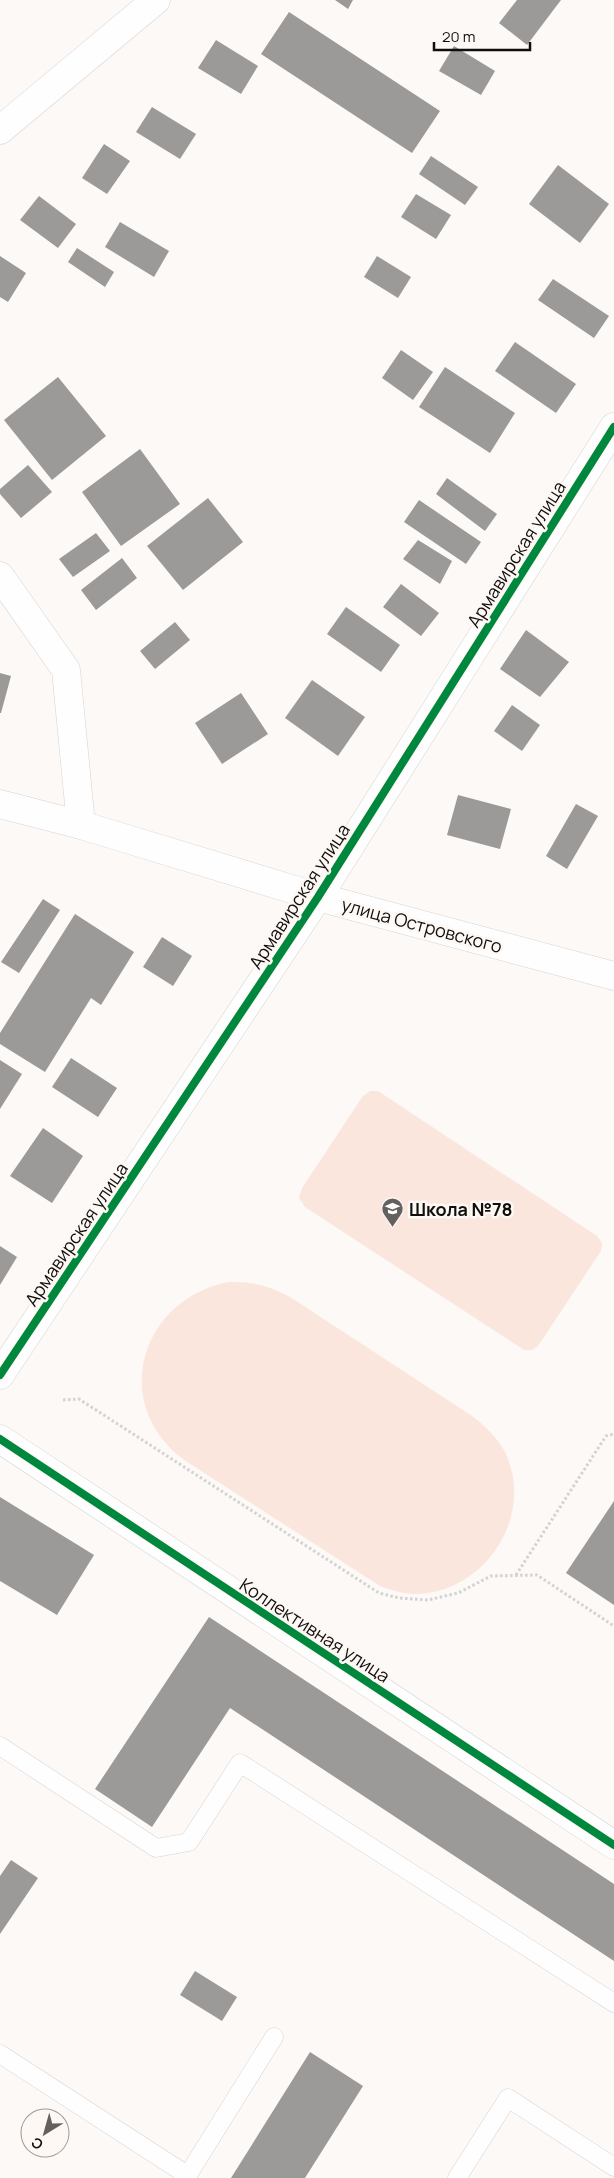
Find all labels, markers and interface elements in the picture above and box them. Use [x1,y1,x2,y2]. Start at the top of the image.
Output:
scale bar [434,20,530,52]
text: 20 m [442,26,475,47]
street label: Армавирская улица [461,476,571,632]
street label: Армавирская улица [243,819,355,973]
street label: улица Островского [339,892,505,958]
street label: Армавирская улица [19,1158,133,1310]
school or university icon: Школа №78 [381,1197,405,1228]
place label: Школа №78 [409,1197,513,1221]
street label: Коллективная улица [235,1572,395,1688]
north arrow [20,2108,70,2158]
text: С [27,2133,47,2154]

